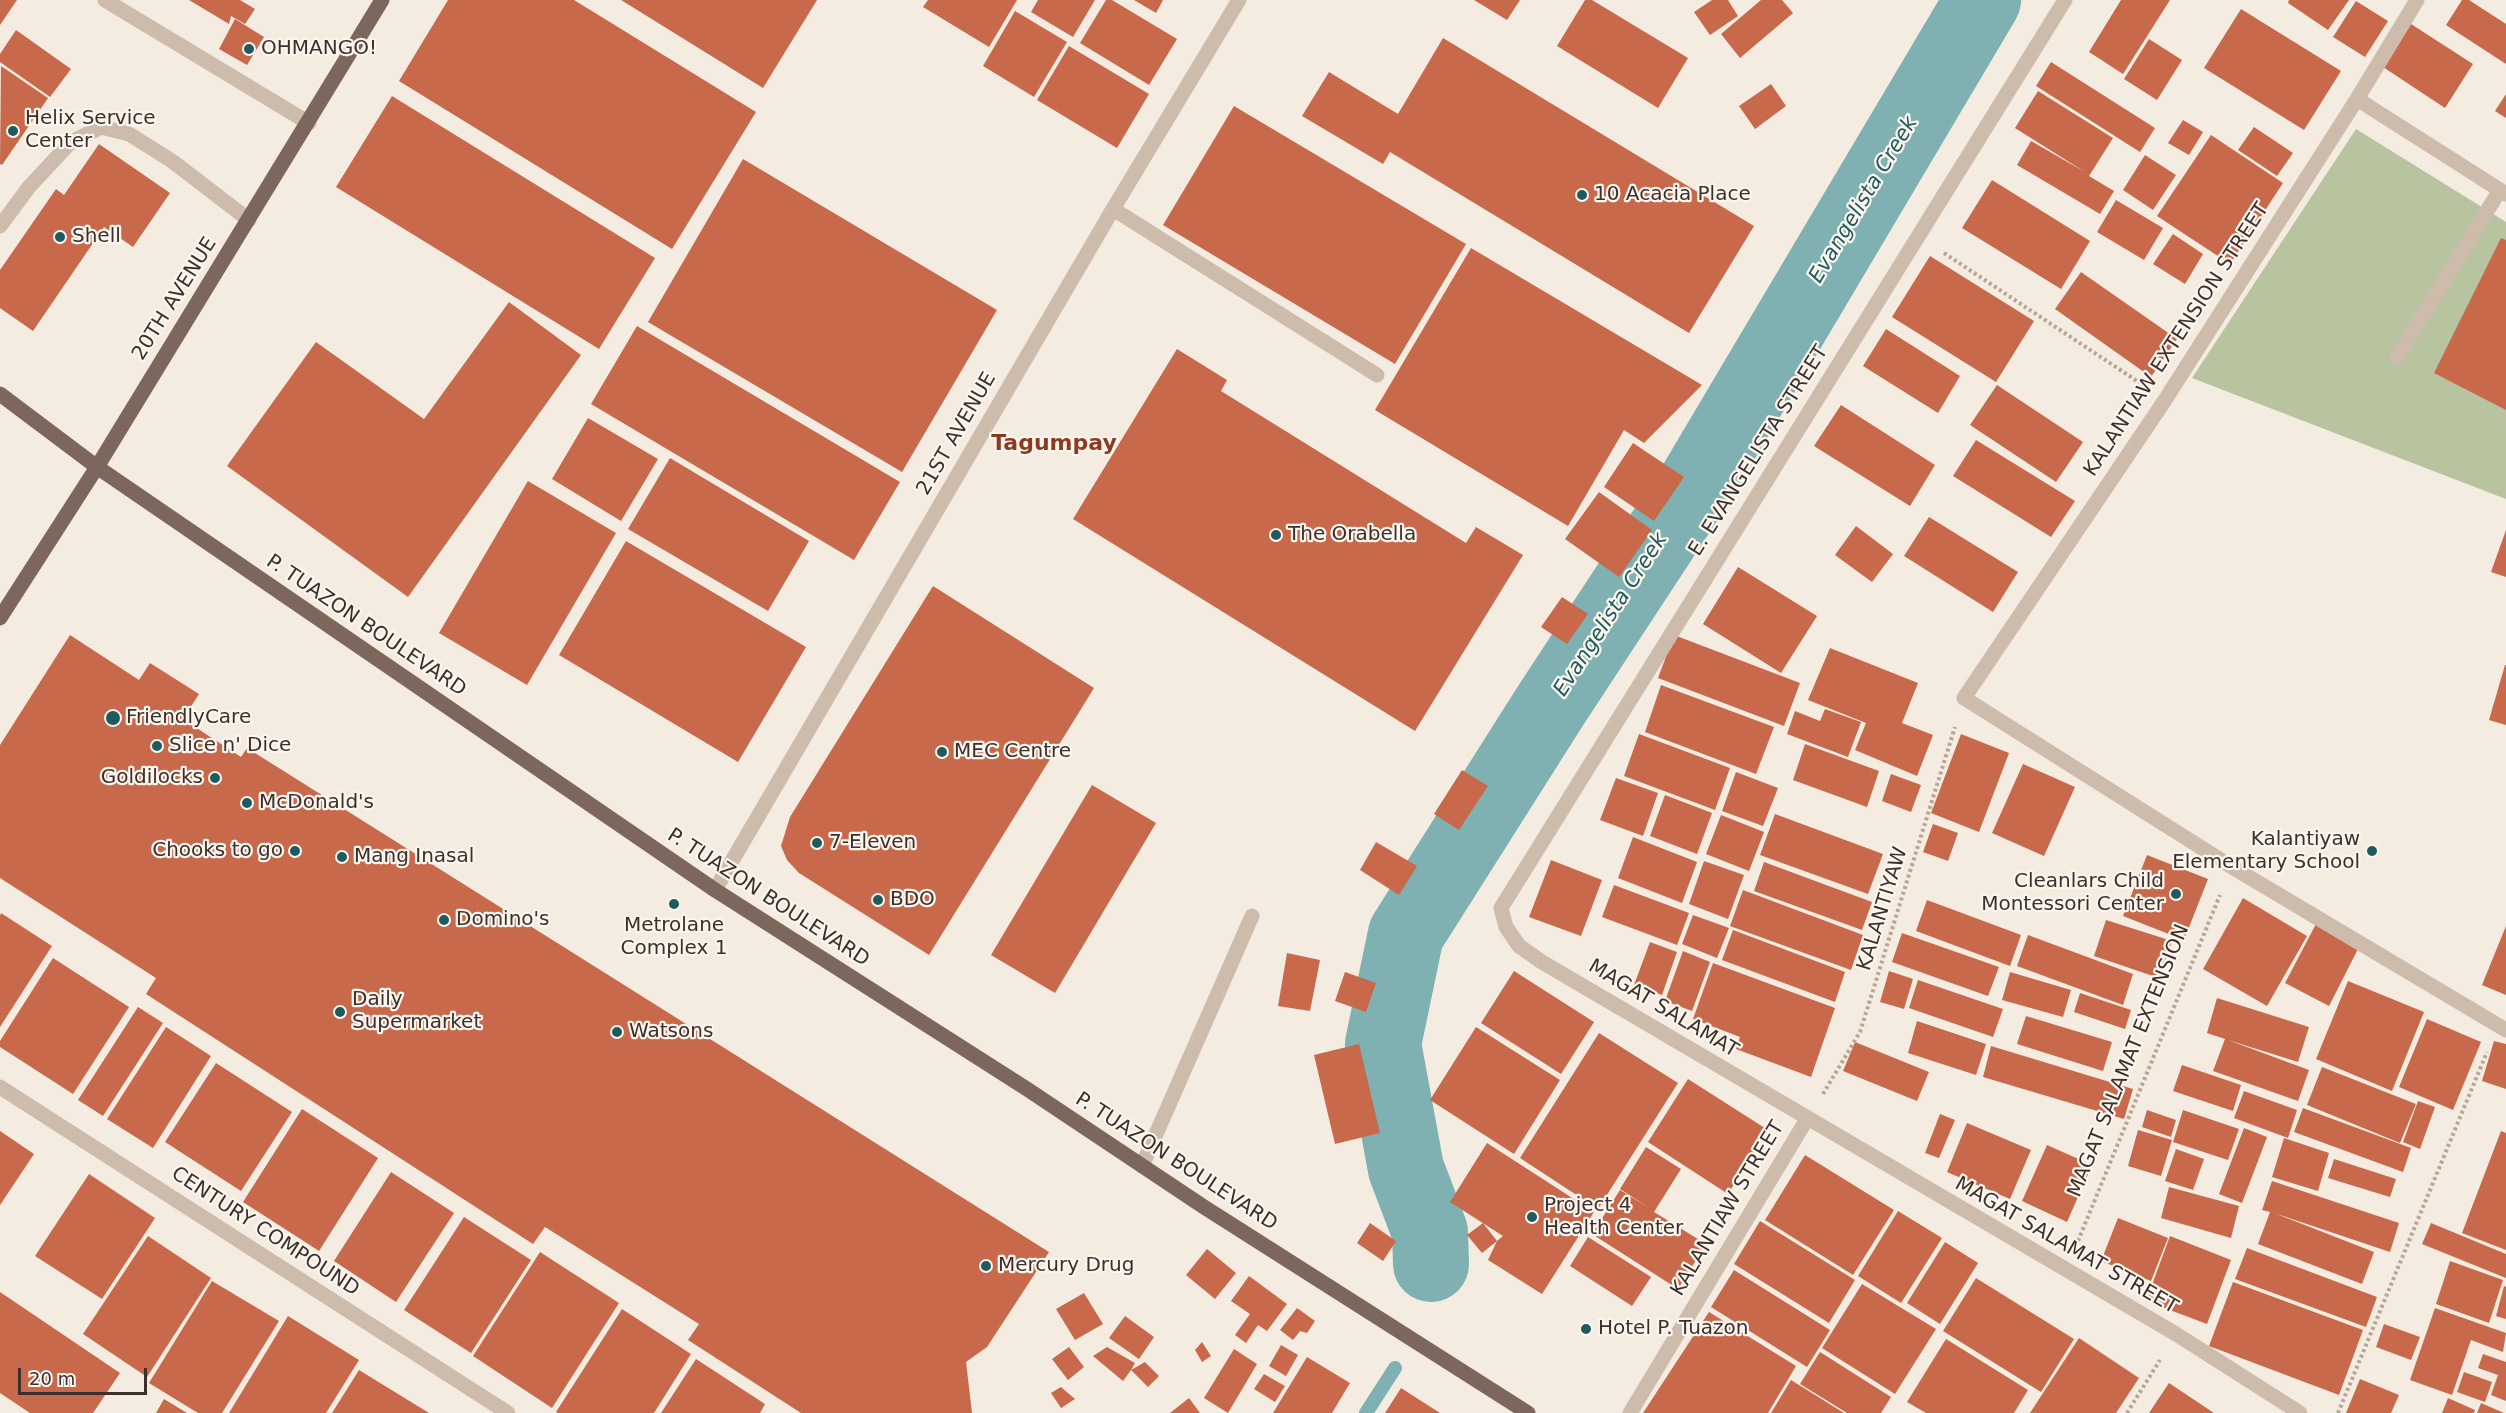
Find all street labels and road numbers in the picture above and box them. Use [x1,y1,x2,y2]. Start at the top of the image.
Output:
street label: KALANTIAW EXTENSION STREET [2079,199,2275,481]
street label: 20TH AVENUE [128,233,222,365]
street label: E. EVANGELISTA STREET [1684,341,1834,561]
street label: 21ST AVENUE [912,368,1002,500]
street label: P. TUAZON BOULEVARD [262,550,470,702]
street label: P. TUAZON BOULEVARD [663,824,873,972]
street label: KALANTIYAW [1853,844,1913,974]
street label: MAGAT SALAMAT EXTENSION [2063,921,2195,1201]
street label: MAGAT SALAMAT [1584,955,1742,1063]
street label: P. TUAZON BOULEVARD [1071,1088,1281,1236]
street label: KALANTIAW STREET [1666,1117,1790,1301]
street label: CENTURY COMPOUND [166,1162,364,1302]
street label: MAGAT SALAMAT STREET [1950,1172,2182,1320]

